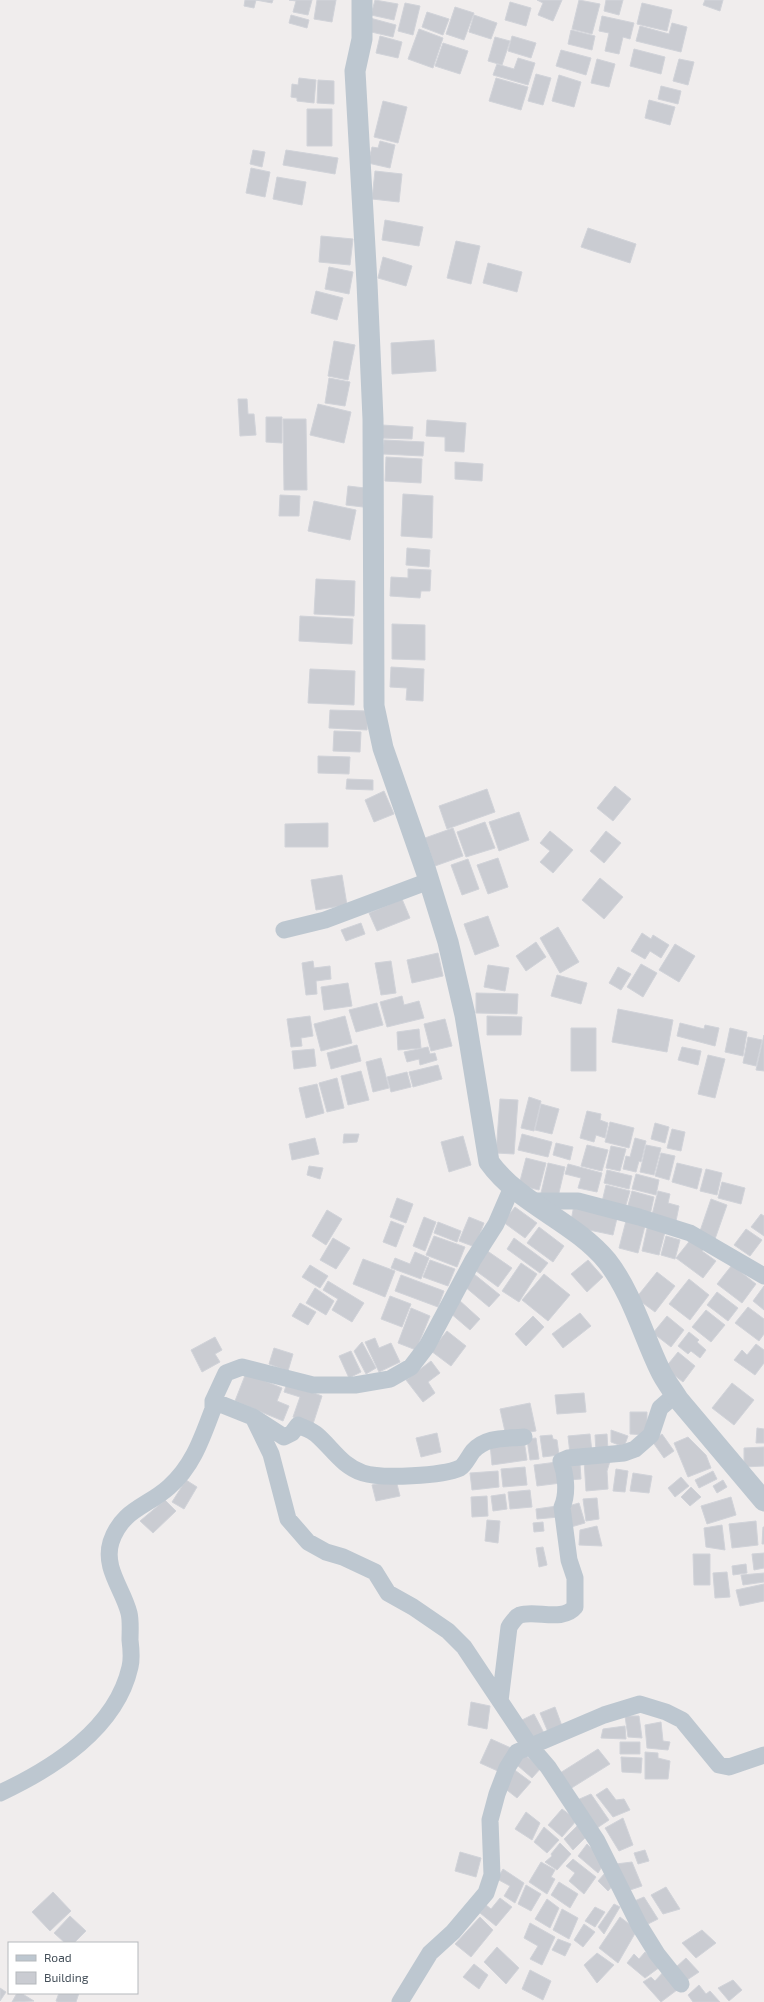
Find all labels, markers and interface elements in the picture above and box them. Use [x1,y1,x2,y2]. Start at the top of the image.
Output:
legend [8,1942,138,1994]
text: Road [44,1950,72,1964]
text: Building [44,1970,89,1984]

